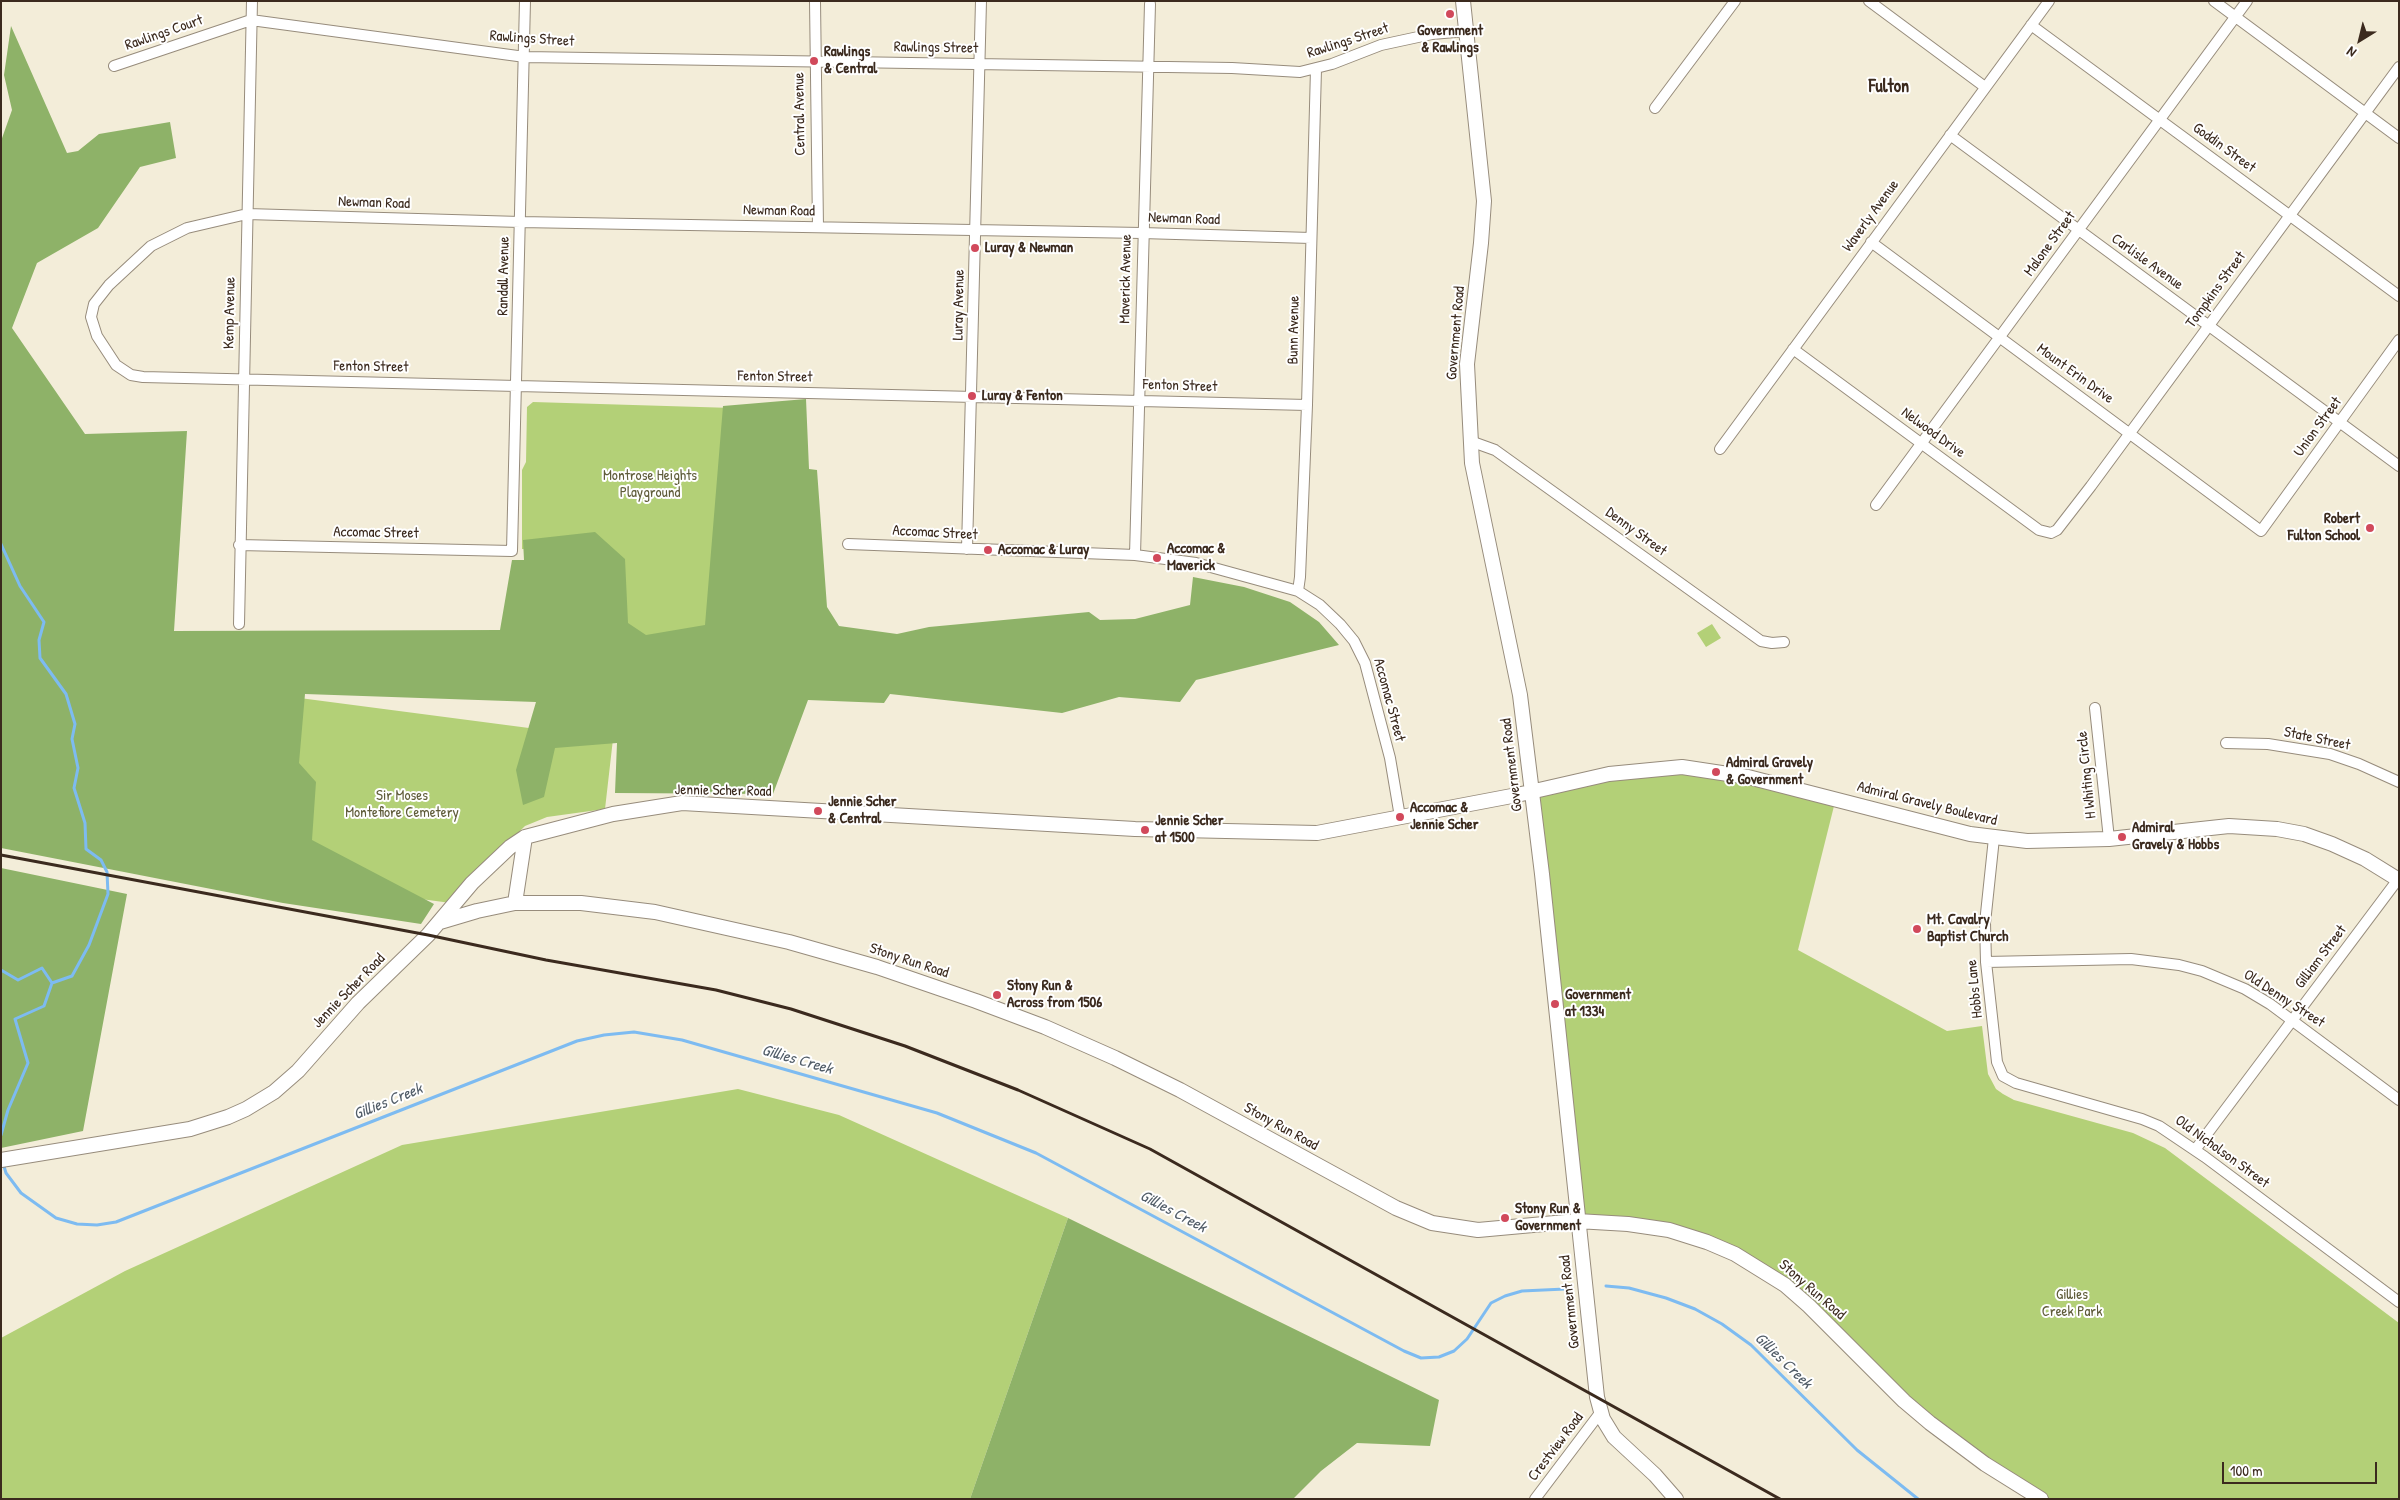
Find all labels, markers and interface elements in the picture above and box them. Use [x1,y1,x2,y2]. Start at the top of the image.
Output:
marker: Government & Rawlings [1444,8,1456,20]
street label: Rawlings Court [123,11,205,55]
north arrow [2335,15,2385,65]
street label: Rawlings Street [1305,19,1391,63]
place label: Government & Rawlings [1417,22,1483,57]
street label: Rawlings Street [489,27,575,51]
street label: Rawlings Street [894,38,978,58]
place label: Rawlings & Central [824,43,877,78]
text: N [2342,43,2359,62]
marker: Rawlings & Central [808,55,820,67]
street label: Central Avenue [790,72,810,156]
district label: Fulton [1869,76,1909,98]
street label: Goddin Street [2189,119,2259,177]
street label: Waverly Avenue [1839,176,1903,256]
street label: Newman Road [338,193,410,213]
street label: Newman Road [743,201,815,221]
street label: Malone Street [2020,208,2080,280]
street label: Newman Road [1148,209,1220,229]
street label: Carlisle Avenue [2108,230,2186,294]
street label: Maverick Avenue [1116,234,1136,324]
street label: Randall Avenue [494,236,514,316]
place label: Luray & Newman [985,239,1073,257]
marker: Luray & Newman [969,242,981,254]
street label: Tompkins Street [2182,248,2250,332]
street label: Luray Avenue [949,269,969,341]
street label: Kemp Avenue [220,277,240,349]
street label: Government Road [1443,285,1469,381]
street label: Bunn Avenue [1284,296,1304,364]
street label: Mount Erin Drive [2033,340,2117,408]
street label: Fenton Street [333,357,409,377]
street label: Fenton Street [737,367,813,387]
street label: Fenton Street [1142,376,1218,396]
place label: Luray & Fenton [982,387,1063,405]
marker: Luray & Fenton [966,390,978,402]
street label: Union Street [2290,394,2346,460]
street label: Nelwood Drive [1898,404,1968,462]
park label: Montrose Heights Playground [603,467,697,502]
street label: Denny Street [1602,504,1670,560]
place label: Robert Fulton School [2288,510,2360,545]
street label: Accomac Street [892,522,978,544]
marker: Robert Fulton School [2364,522,2376,534]
street label: Accomac Street [333,523,419,543]
place label: Accomac & Maverick [1167,540,1225,575]
place label: Accomac & Luray [998,541,1089,559]
marker: Accomac & Luray [982,544,994,556]
marker: Accomac & Maverick [1151,552,1163,564]
street label: Accomac Street [1369,656,1409,744]
street label: Government Road [1497,717,1527,813]
street label: State Street [2282,723,2352,755]
street label: H Whiting Circle [2073,730,2101,820]
place label: Admiral Gravely & Government [1726,754,1813,789]
marker: Admiral Gravely & Government [1710,766,1722,778]
street label: Admiral Gravely Boulevard [1855,778,1999,830]
street label: Jennie Scher Road [675,781,771,801]
park label: Sir Moses Montefiore Cemetery [345,787,459,822]
place label: Jennie Scher & Central [828,793,897,828]
place label: Accomac & Jennie Scher [1410,799,1479,834]
marker: Jennie Scher & Central [812,805,824,817]
marker: Accomac & Jennie Scher [1394,811,1406,823]
place label: Jennie Scher at 1500 [1155,812,1224,847]
place label: Admiral Gravely & Hobbs [2132,819,2219,854]
marker: Jennie Scher at 1500 [1139,824,1151,836]
marker: Admiral Gravely & Hobbs [2116,831,2128,843]
place label: Mt. Cavalry Baptist Church [1927,911,2008,946]
street label: Gilliam Street [2291,922,2351,992]
marker: Mt. Cavalry Baptist Church [1911,923,1923,935]
street label: Stony Run Road [867,940,951,982]
street label: Jennie Scher Road [309,950,389,1032]
street label: Hobbs Lane [1963,959,1987,1019]
street label: Old Denny Street [2240,966,2328,1032]
place label: Stony Run & Across from 1506 [1007,977,1102,1012]
place label: Government at 1334 [1565,986,1631,1021]
marker: Stony Run & Across from 1506 [991,989,1003,1001]
marker: Government at 1334 [1549,998,1561,1010]
water label: Gillies Creek [760,1041,834,1079]
water label: Gillies Creek [351,1080,425,1124]
street label: Stony Run Road [1241,1099,1321,1155]
street label: Old Nicholson Street [2171,1112,2273,1192]
water label: Gillies Creek [1137,1187,1209,1237]
place label: Stony Run & Government [1515,1200,1581,1235]
marker: Stony Run & Government [1499,1212,1511,1224]
street label: Government Road [1556,1254,1584,1350]
street label: Stony Run Road [1775,1256,1849,1324]
park label: Gillies Creek Park [2042,1286,2102,1321]
water label: Gillies Creek [1750,1329,1816,1393]
street label: Crestview Road [1524,1409,1588,1485]
scale bar [2225,1452,2380,1484]
text: 100 m [2230,1460,2263,1481]

